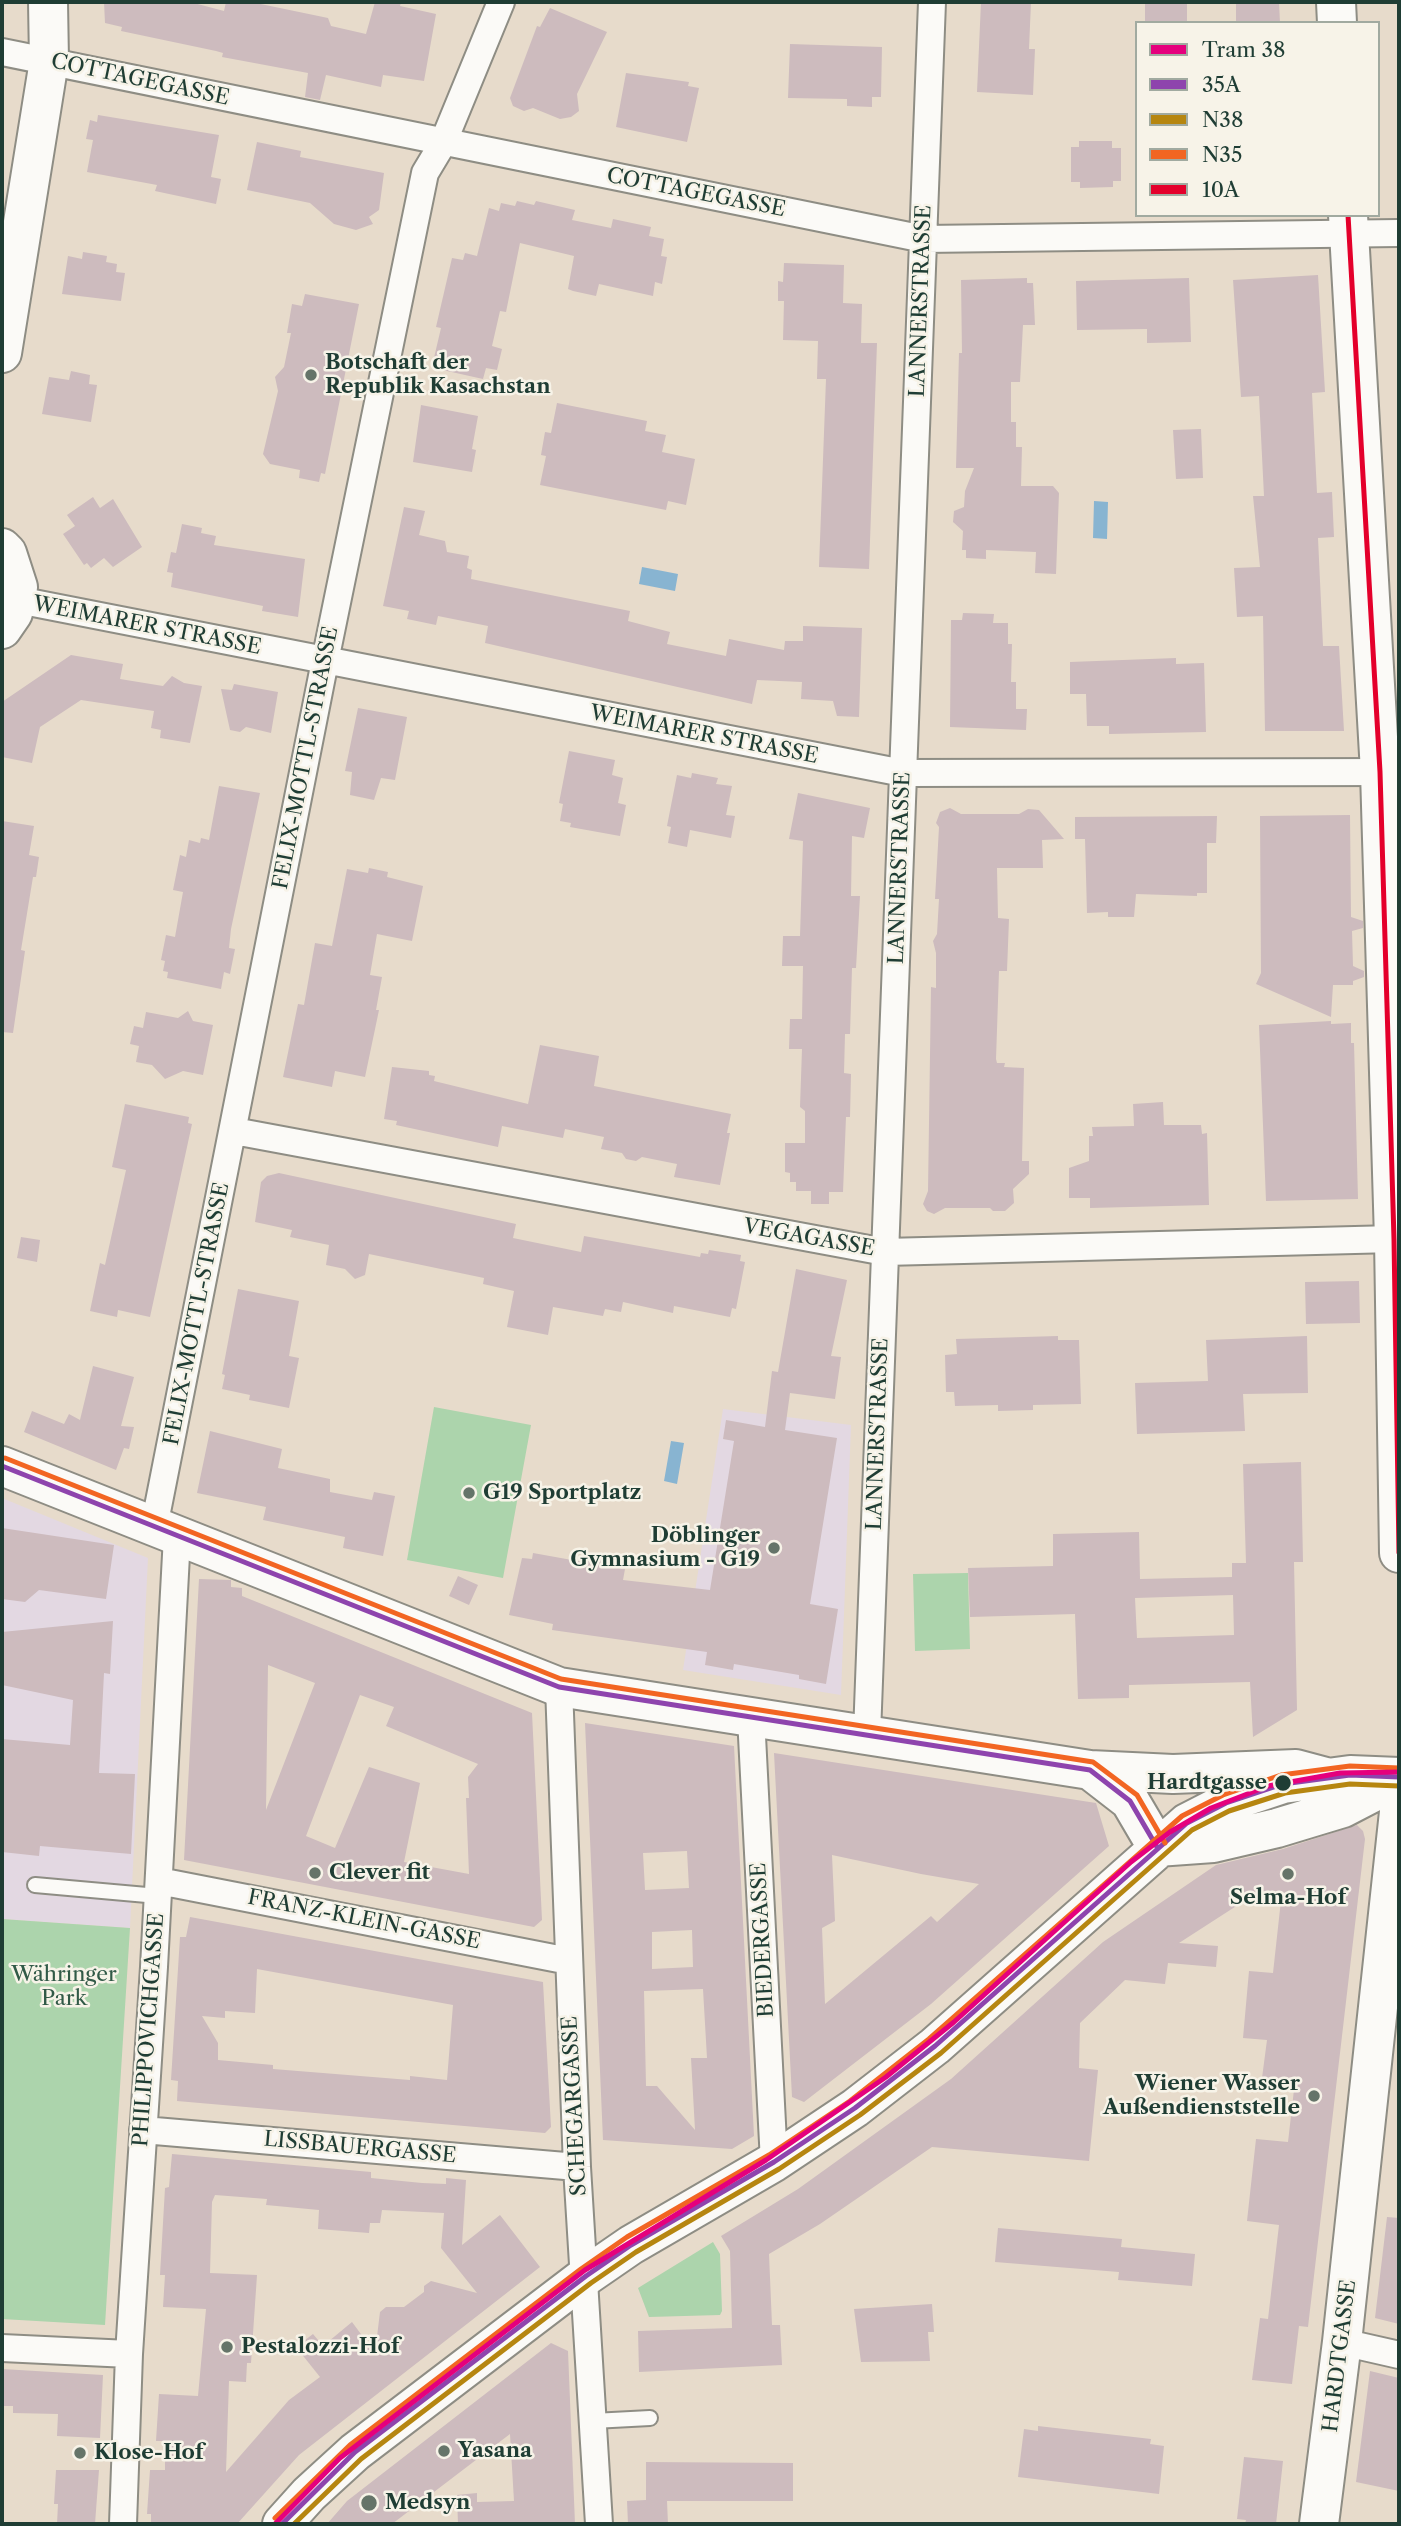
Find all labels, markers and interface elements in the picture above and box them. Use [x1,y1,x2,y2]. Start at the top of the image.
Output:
legend [1135,21,1380,217]
text: Tram 38 [1202,37,1285,62]
street label: COTTAGEGASSE [49,49,231,111]
text: 35A [1202,72,1241,97]
text: N38 [1202,107,1243,132]
text: N35 [1202,142,1242,167]
street label: COTTAGEGASSE [604,163,788,223]
text: 10A [1202,177,1239,202]
street label: LANNERSTRASSE [905,204,937,398]
place label: Botschaft der Republik Kasachstan [325,350,551,400]
marker: Botschaft der Republik Kasachstan [303,367,319,383]
street label: WEIMARER STRASSE [31,592,263,660]
street label: FELIX-MOTTL-STRASSE [268,625,344,891]
street label: WEIMARER STRASSE [588,701,820,769]
street label: LANNERSTRASSE [884,771,916,965]
street label: FELIX-MOTTL-STRASSE [159,1181,235,1447]
street label: VEGAGASSE [741,1214,877,1262]
street label: LANNERSTRASSE [862,1337,894,1531]
place label: G19 Sportplatz [483,1480,641,1506]
marker: G19 Sportplatz [461,1485,477,1501]
place label: Döblinger Gymnasium - G19 [570,1523,760,1573]
marker: Döblinger Gymnasium - G19 [766,1540,782,1556]
place label: Hardtgasse [1147,1770,1267,1796]
marker: Hardtgasse [1273,1773,1293,1793]
place label: Clever fit [329,1860,430,1886]
street label: BIEDERGASSE [746,1862,780,2018]
marker: Clever fit [307,1865,323,1881]
marker: Selma-Hof [1280,1866,1296,1882]
street label: FRANZ-KLEIN-GASSE [245,1885,483,1955]
place label: Selma-Hof [1230,1885,1346,1911]
street label: PHILIPPOVICHGASSE [128,1912,170,2148]
park label: Währinger Park [11,1962,117,2012]
street label: SCHEGARGASSE [558,2015,592,2197]
place label: Wiener Wasser Außendienststelle [1103,2071,1300,2121]
marker: Wiener Wasser Außendienststelle [1306,2088,1322,2104]
street label: LISSBAUERGASSE [263,2127,457,2169]
street label: HARDTGASSE [1318,2278,1362,2434]
place label: Pestalozzi-Hof [241,2334,399,2360]
marker: Pestalozzi-Hof [219,2339,235,2355]
place label: Yasana [458,2438,532,2464]
place label: Klose-Hof [94,2440,204,2466]
marker: Yasana [436,2443,452,2459]
marker: Klose-Hof [72,2445,88,2461]
place label: Medsyn [385,2490,470,2516]
marker: Medsyn [359,2493,379,2513]

